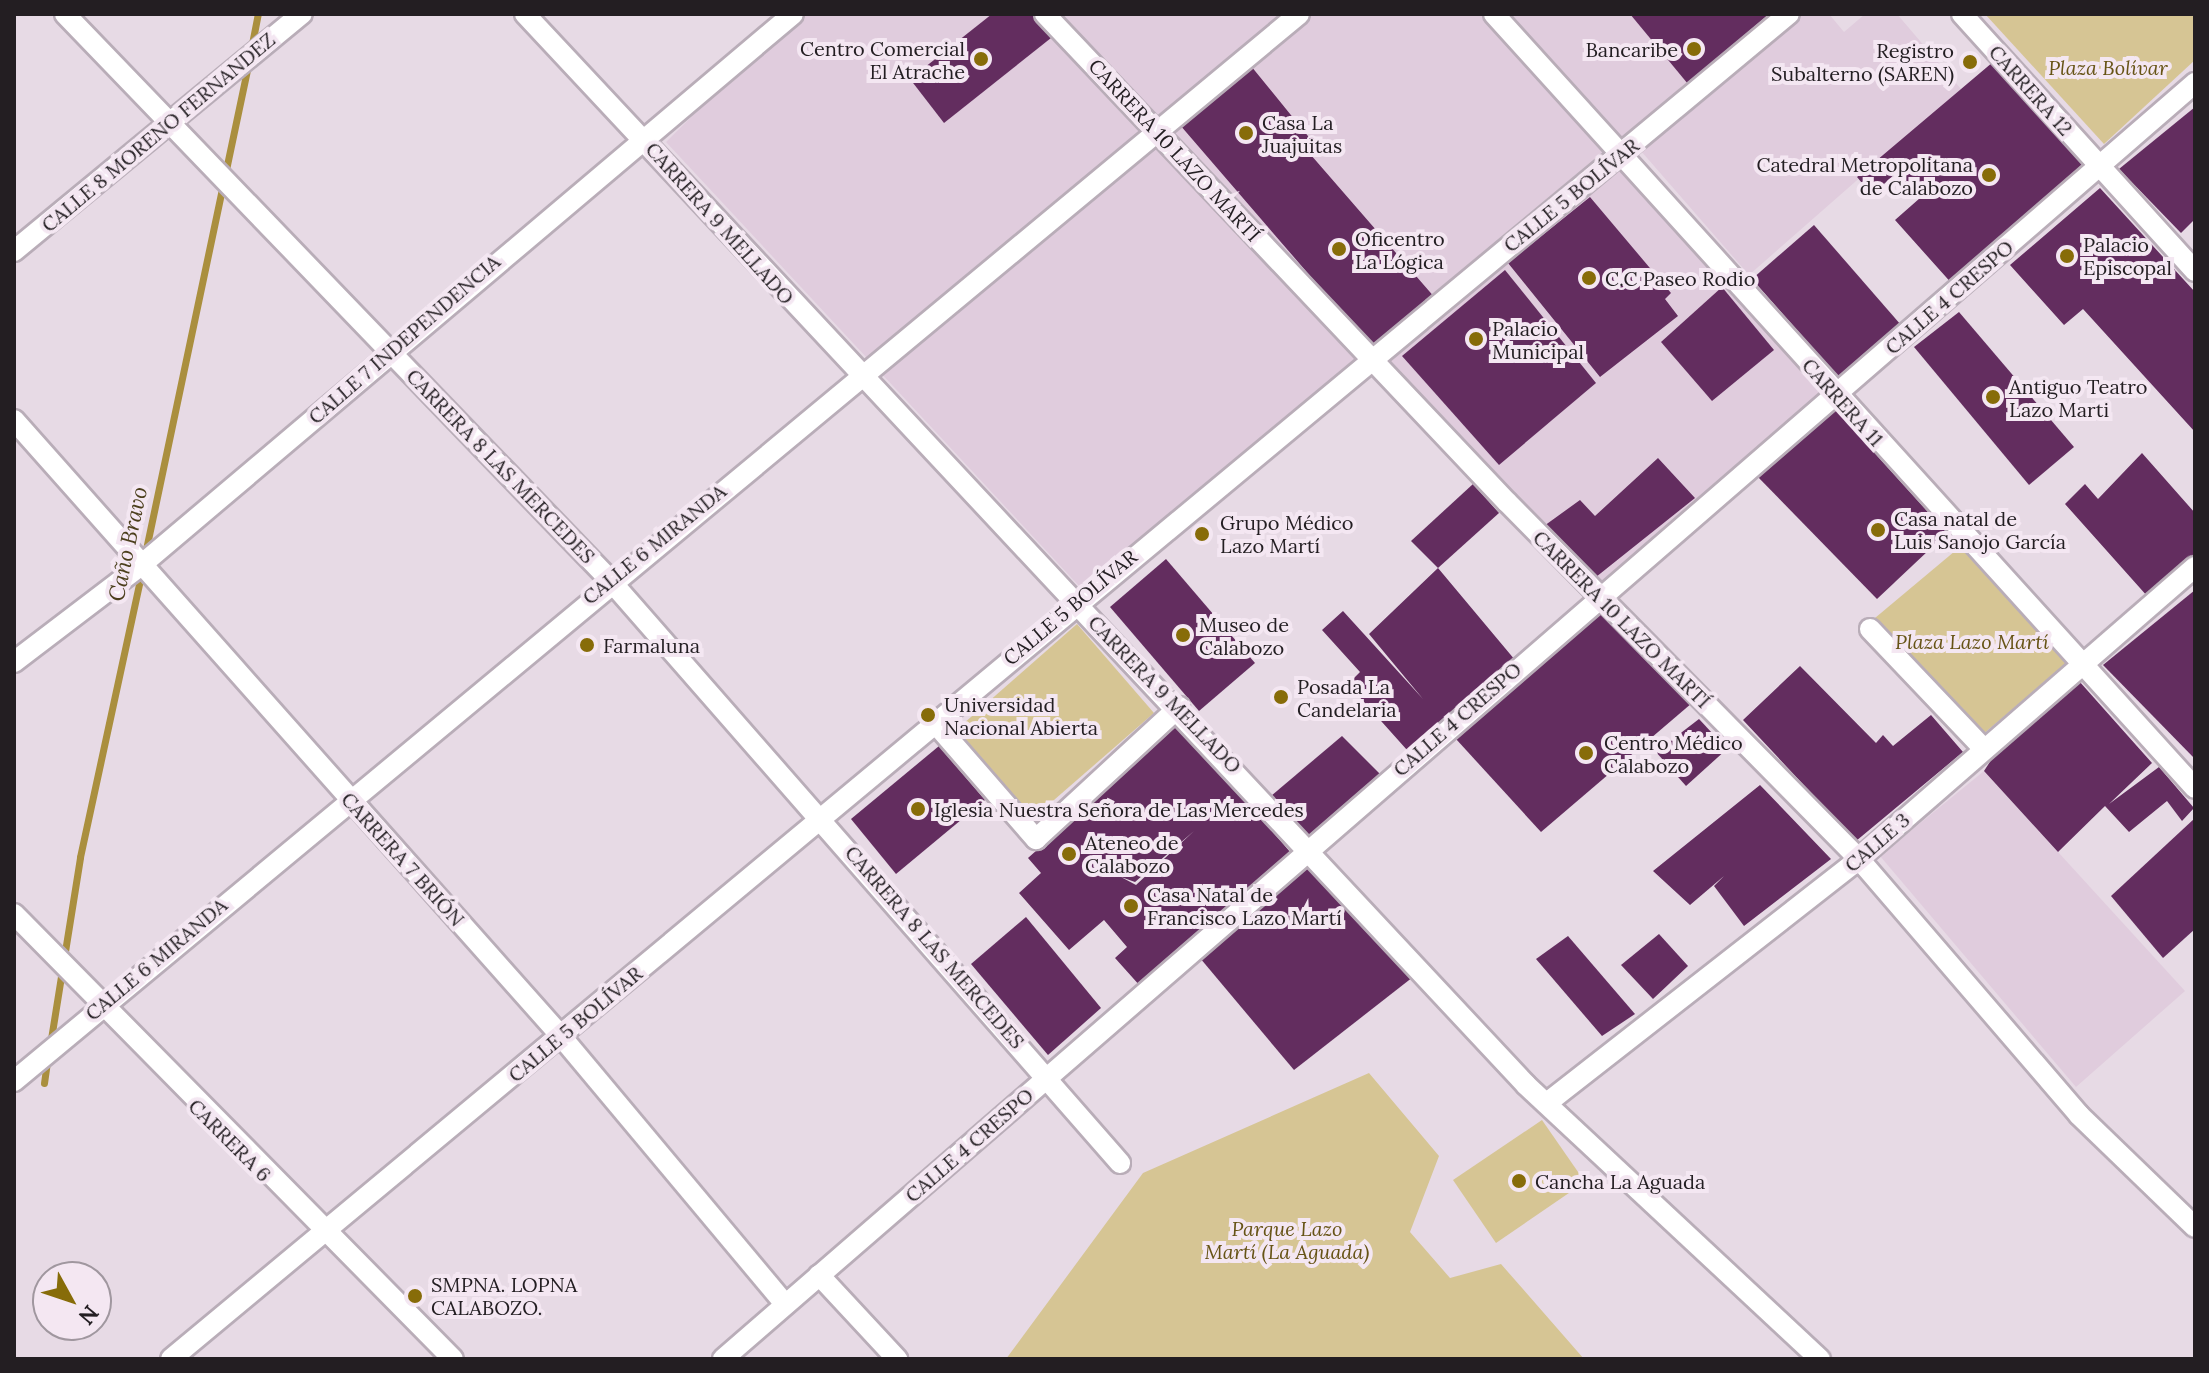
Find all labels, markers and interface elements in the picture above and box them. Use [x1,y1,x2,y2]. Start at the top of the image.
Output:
street label: CALLE 8 MORENO FERNANDEZ [36,27,280,237]
place label: Centro Comercial El Atrache [800,36,965,83]
place label: Bancaribe [1585,37,1678,61]
place label: Registro Subalterno (SAREN) [1771,38,1954,85]
marker: Bancaribe [1685,40,1703,58]
street label: CARRERA 12 [1984,40,2078,140]
marker: Centro Comercial El Atrache [972,50,990,68]
marker: Registro Subalterno (SAREN) [1961,53,1979,71]
street label: CARRERA 10 LAZO MARTÍ [1084,54,1266,246]
park label: Plaza Bolívar [2048,55,2168,79]
place label: Casa La Juajuitas [1262,110,1342,157]
marker: Casa La Juajuitas [1237,124,1255,142]
street label: CALLE 5 BOLÍVAR [1499,133,1643,257]
street label: CARRERA 9 MELLADO [641,137,799,309]
place label: Catedral Metropolitana de Calabozo [1756,152,1973,199]
marker: Catedral Metropolitana de Calabozo [1980,166,1998,184]
place label: Oficentro La Lógica [1355,226,1445,273]
place label: Palacio Episcopal [2083,232,2172,279]
street label: CALLE 4 CRESPO [1880,235,2018,359]
marker: Oficentro La Lógica [1330,240,1348,258]
marker: Palacio Episcopal [2058,247,2076,265]
street label: CALLE 7 INDEPENDENCIA [303,249,505,429]
place label: C.C Paseo Rodio [1605,266,1755,290]
marker: C.C Paseo Rodio [1580,269,1598,287]
place label: Palacio Municipal [1492,316,1584,363]
marker: Palacio Municipal [1467,330,1485,348]
street label: CARRERA 11 [1797,353,1889,451]
street label: CARRERA 8 LAS MERCEDES [402,364,600,568]
place label: Antiguo Teatro Lazo Marti [2009,374,2148,421]
marker: Antiguo Teatro Lazo Marti [1984,388,2002,406]
street label: CALLE 6 MIRANDA [578,479,730,609]
water label: Caño Bravo [103,484,153,604]
place label: Casa natal de Luis Sanojo García [1894,506,2066,553]
place label: Grupo Médico Lazo Martí [1220,510,1353,557]
marker: Casa natal de Luis Sanojo García [1869,521,1887,539]
marker: Grupo Médico Lazo Martí [1191,523,1213,545]
street label: CARRERA 10 LAZO MARTÍ [1528,525,1716,713]
street label: CALLE 5 BOLÍVAR [998,544,1142,670]
street label: CARRERA 9 MELLADO [1084,610,1246,778]
place label: Museo de Calabozo [1199,612,1289,659]
marker: Museo de Calabozo [1174,626,1192,644]
park label: Plaza Lazo Martí [1895,629,2049,653]
place label: Farmaluna [603,633,700,657]
marker: Farmaluna [578,636,596,654]
street label: CALLE 4 CRESPO [1388,657,1526,781]
place label: Posada La Candelaria [1297,674,1397,721]
marker: Posada La Candelaria [1272,688,1290,706]
place label: Universidad Nacional Abierta [944,692,1098,739]
marker: Universidad Nacional Abierta [919,706,937,724]
place label: Centro Médico Calabozo [1604,730,1743,777]
marker: Centro Médico Calabozo [1575,742,1597,764]
street label: CARRERA 7 BRIÓN [337,787,469,931]
place label: Iglesia Nuestra Señora de Las Mercedes [934,797,1304,821]
marker: Iglesia Nuestra Señora de Las Mercedes [909,800,927,818]
street label: CALLE 3 [1840,807,1914,877]
place label: Ateneo de Calabozo [1085,830,1179,877]
street label: CARRERA 8 LAS MERCEDES [840,841,1030,1053]
marker: Ateneo de Calabozo [1060,845,1078,863]
place label: Casa Natal de Francisco Lazo Martí [1147,882,1342,929]
street label: CALLE 6 MIRANDA [80,893,232,1025]
marker: Casa Natal de Francisco Lazo Martí [1122,897,1140,915]
street label: CALLE 5 BOLÍVAR [503,961,647,1087]
street label: CALLE 4 CRESPO [900,1083,1038,1207]
street label: CARRERA 6 [184,1094,276,1186]
place label: Cancha La Aguada [1535,1169,1705,1193]
marker: Cancha La Aguada [1510,1172,1528,1190]
park label: Parque Lazo Martí (La Aguada) [1205,1216,1369,1263]
north arrow [32,1261,112,1341]
place label: SMPNA. LOPNA CALABOZO. [431,1272,577,1319]
marker: SMPNA. LOPNA CALABOZO. [406,1287,424,1305]
text: N [73,1300,105,1331]

